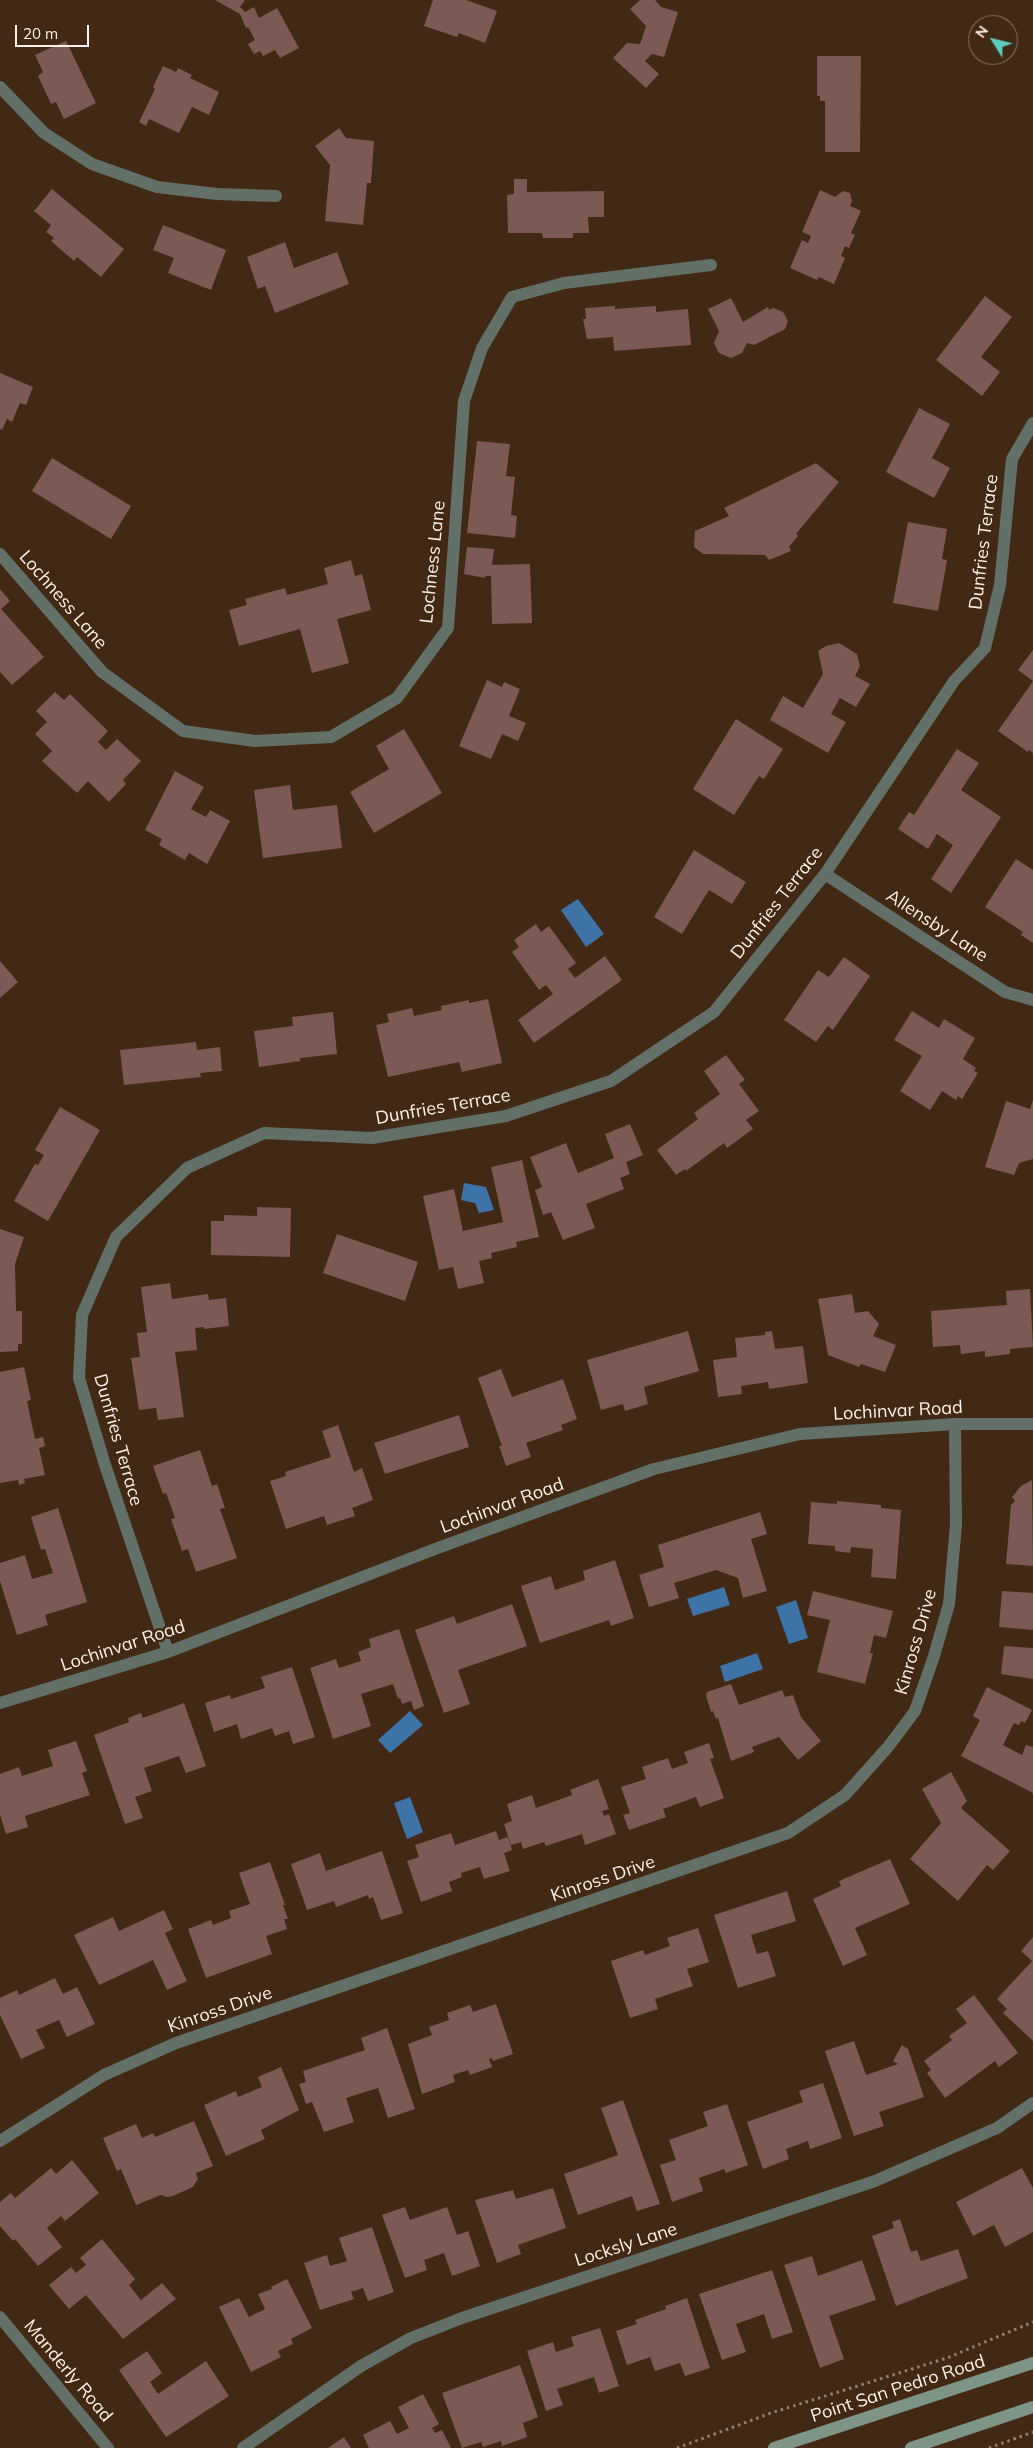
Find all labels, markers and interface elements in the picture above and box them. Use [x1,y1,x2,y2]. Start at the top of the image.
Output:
scale bar [18,15,91,47]
north arrow [968,15,1018,65]
text: N [971,22,992,41]
text: 20 m [23,24,58,43]
street label: Dunfries Terrace [965,473,1003,611]
street label: Lochness Lane [416,500,450,624]
street label: Lochness Lane [14,546,112,654]
street label: Dunfries Terrace [727,843,827,963]
street label: Allensby Lane [882,885,992,967]
street label: Dunfries Terrace [374,1085,512,1129]
street label: Dunfries Terrace [89,1372,147,1508]
street label: Lochinvar Road [833,1397,963,1425]
street label: Lochinvar Road [437,1474,567,1538]
street label: Kinross Drive [891,1587,941,1697]
street label: Lochinvar Road [58,1616,188,1676]
street label: Kinross Drive [548,1851,658,1907]
street label: Kinross Drive [165,1982,275,2038]
street label: Locksly Lane [572,2218,680,2272]
street label: Manderly Road [19,2316,117,2426]
street label: Point San Pedro Road [808,2351,988,2427]

